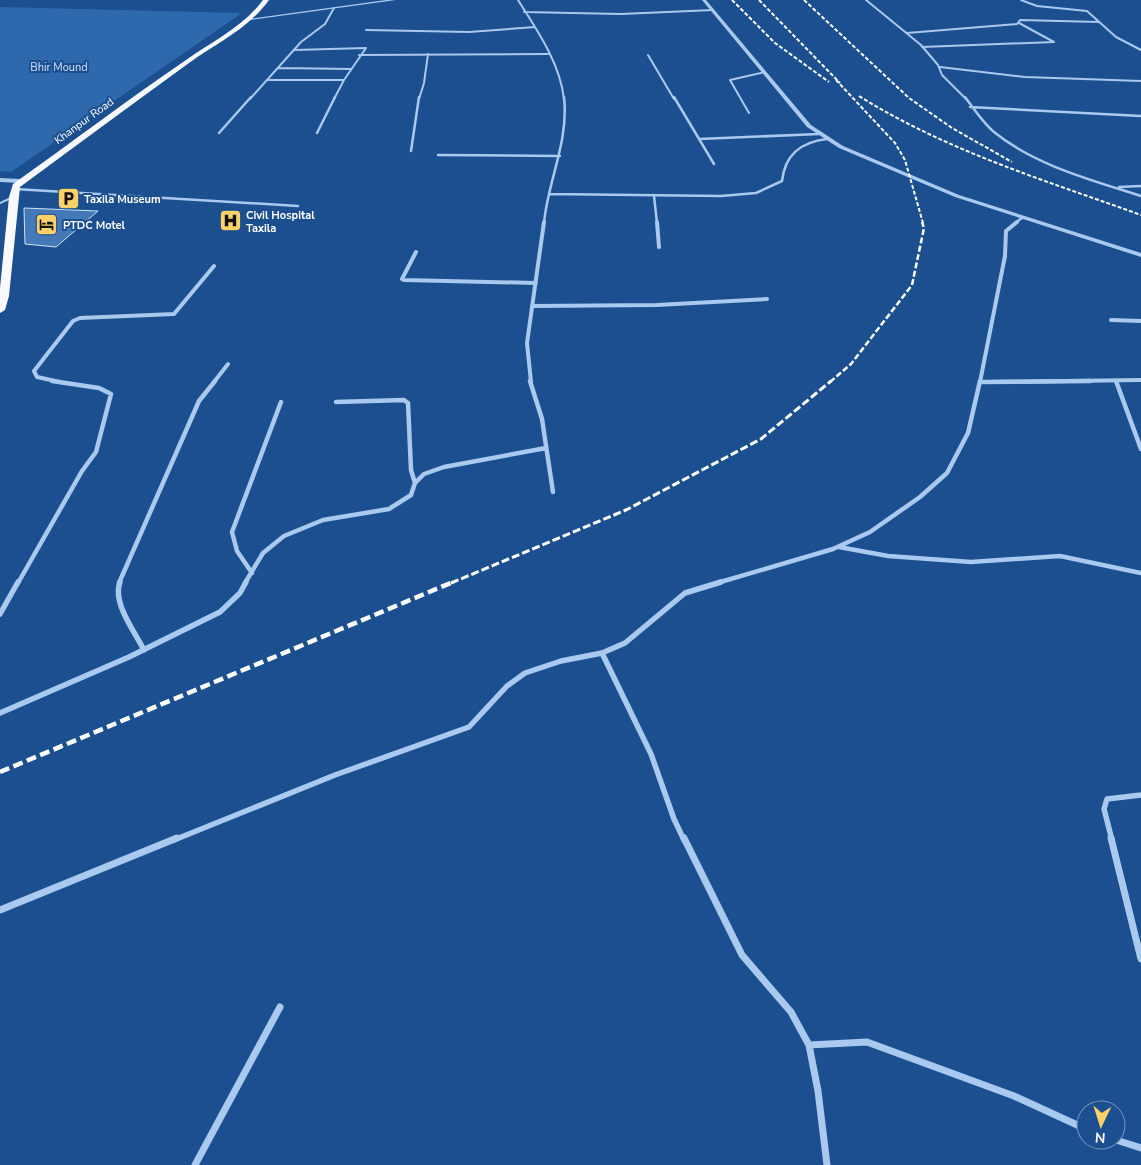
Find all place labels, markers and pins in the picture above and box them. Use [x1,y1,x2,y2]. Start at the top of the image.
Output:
parking icon: Taxila Museum [56,187,80,211]
place label: Taxila Museum [84,192,161,207]
place label: Civil Hospital Taxila [246,208,315,236]
hospital icon: Civil Hospital Taxila [218,209,242,233]
hotel icon: PTDC Motel [35,213,59,237]
place label: PTDC Motel [63,218,126,233]

